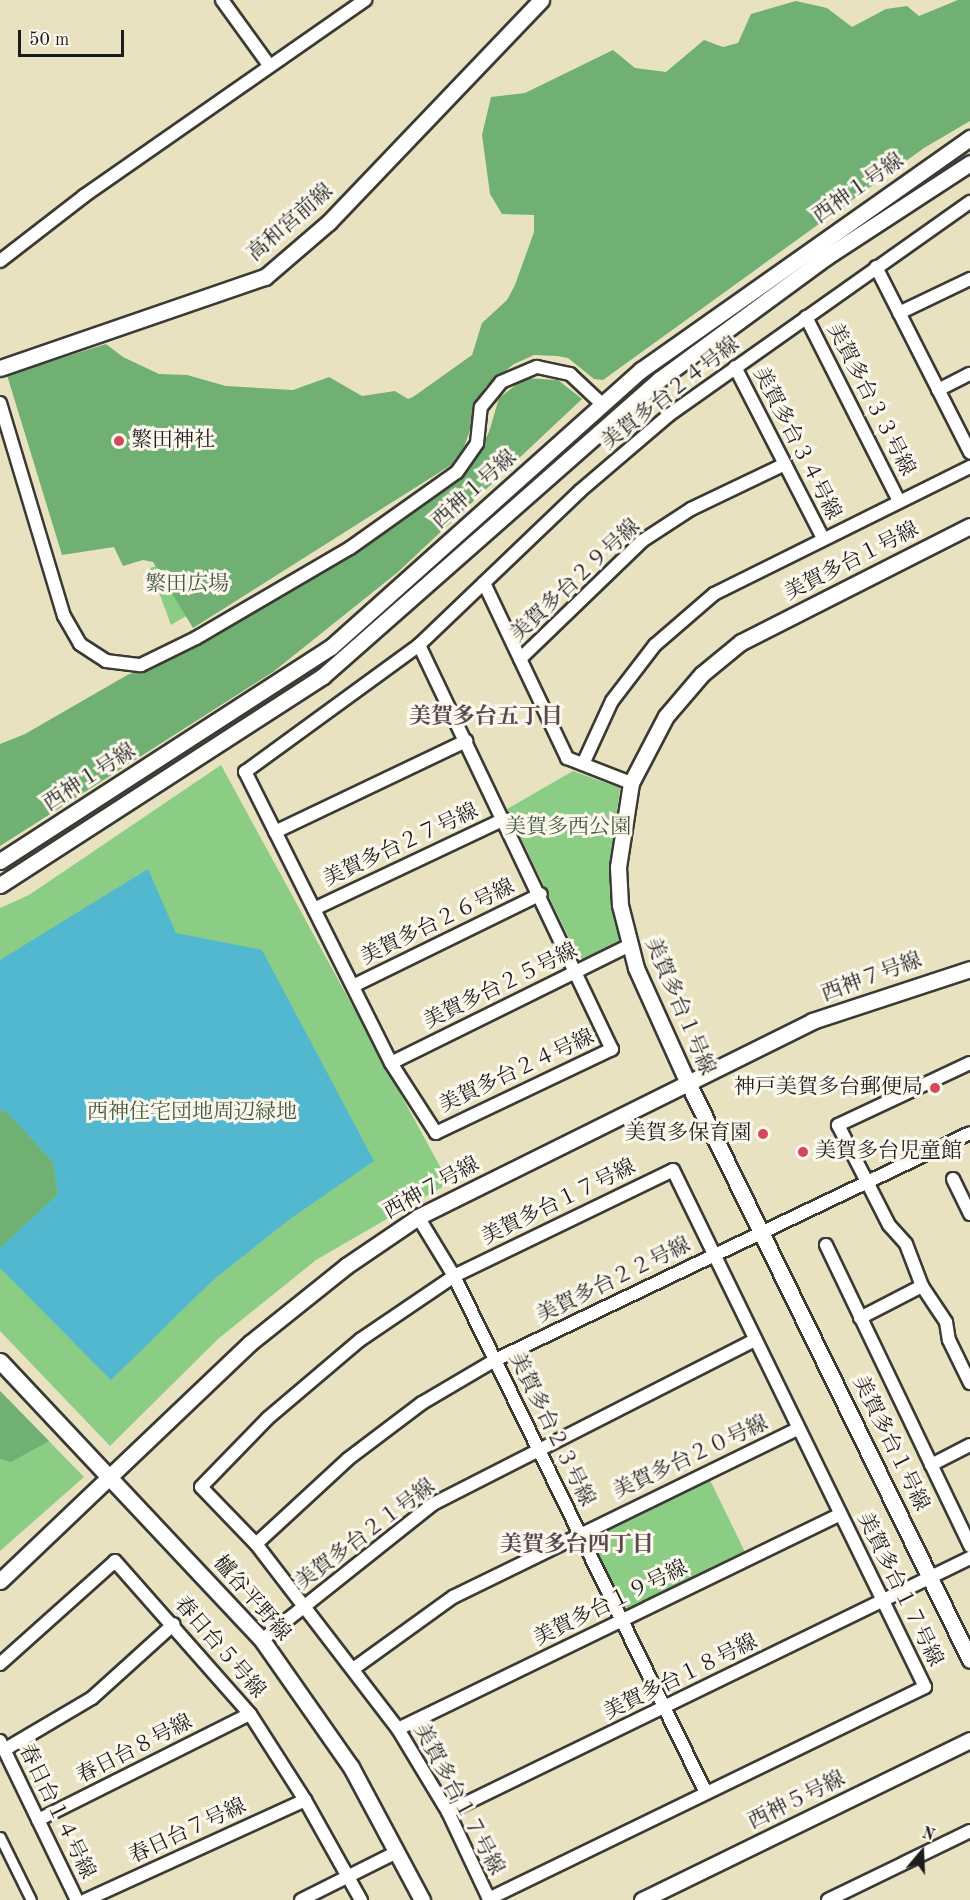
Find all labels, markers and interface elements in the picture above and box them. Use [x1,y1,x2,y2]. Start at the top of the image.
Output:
scale bar [21,18,128,56]
text: 50 m [29,31,69,49]
street label: 西神１号線 [809,149,909,229]
street label: 高和宮前線 [243,179,339,267]
street label: 美賀多台３３号線 [821,319,919,481]
street label: 美賀多台２４号線 [597,332,745,456]
street label: 美賀多台３４号線 [747,363,845,525]
place label: 繁田神社 [131,428,215,454]
marker: 繁田神社 [112,434,126,448]
street label: 西神１号線 [428,446,522,534]
street label: 美賀多台２９号線 [506,514,646,648]
street label: 美賀多台１号線 [781,517,923,607]
park label: 繁田広場 [145,572,229,598]
district label: 美賀多台五丁目 [409,705,563,731]
street label: 西神１号線 [39,739,141,817]
street label: 美賀多台２７号線 [320,799,482,893]
park label: 美賀多西公園 [505,815,631,841]
street label: 美賀多台２６号線 [357,875,519,971]
street label: 美賀多台１号線 [639,934,719,1080]
street label: 美賀多台２５号線 [420,939,582,1035]
street label: 西神７号線 [818,948,926,1008]
street label: 美賀多台２４号線 [436,1025,598,1119]
place label: 神戸美賀多台郵便局 [734,1075,923,1101]
marker: 神戸美賀多台郵便局 [928,1081,942,1095]
park label: 西神住宅団地周辺緑地 [87,1100,297,1126]
place label: 美賀多保育園 [625,1121,751,1147]
marker: 美賀多保育園 [756,1127,770,1141]
place label: 美賀多台児童館 [815,1139,962,1165]
marker: 美賀多台児童館 [796,1145,810,1159]
street label: 西神７号線 [380,1153,484,1225]
street label: 美賀多台１７号線 [478,1155,640,1251]
street label: 美賀多台２２号線 [533,1233,695,1329]
street label: 美賀多台２３号線 [503,1349,599,1511]
street label: 美賀多台１号線 [846,1372,934,1516]
street label: 美賀多台２０号線 [610,1411,772,1505]
street label: 美賀多台２１号線 [291,1474,441,1596]
street label: 美賀多台１７号線 [851,1509,947,1671]
district label: 美賀多台四丁目 [500,1533,654,1559]
street label: 櫨谷平野線 [207,1551,295,1647]
street label: 美賀多台１９号線 [530,1556,692,1652]
street label: 春日台５号線 [168,1592,270,1704]
street label: 美賀多台１８号線 [600,1630,762,1726]
street label: 春日台８号線 [73,1710,197,1790]
street label: 美賀多台１７号線 [407,1720,509,1880]
street label: 春日台１４号線 [12,1740,100,1884]
street label: 西神５号線 [744,1767,850,1835]
street label: 春日台７号線 [126,1794,250,1870]
north arrow [892,1822,952,1882]
text: N [919,1825,936,1845]

